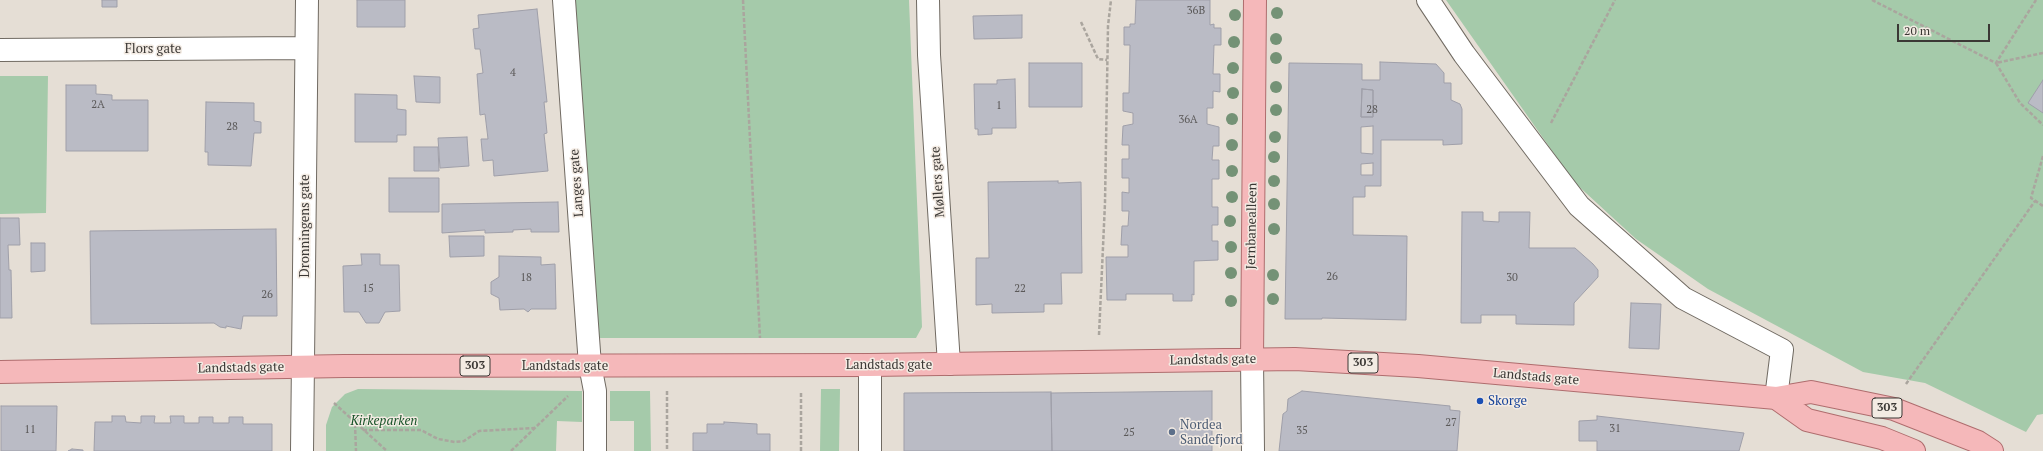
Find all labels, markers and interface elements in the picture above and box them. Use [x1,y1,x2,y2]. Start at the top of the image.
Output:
house number: 36B [1187,4,1205,18]
scale bar [1899,16,1992,42]
text: 20 m [1904,23,1930,38]
street label: Flors gate [125,41,181,57]
house number: 4 [510,66,516,80]
house number: 2A [91,98,105,112]
house number: 1 [996,99,1002,113]
house number: 28 [1366,103,1378,117]
house number: 36A [1178,113,1198,127]
house number: 28 [226,120,238,134]
street label: Møllers gate [928,146,948,218]
street label: Langes gate [567,148,587,218]
street label: Dronningens gate [297,174,313,278]
street label: Jernbanealleen [1243,182,1261,270]
house number: 26 [1326,270,1338,284]
house number: 18 [520,271,532,285]
house number: 30 [1506,271,1518,285]
house number: 15 [362,282,374,296]
house number: 22 [1014,282,1026,296]
house number: 26 [261,288,273,302]
street label: Landstads gate [1170,351,1256,369]
road number: 303 [1348,353,1378,373]
road number: 303 [460,356,490,376]
street label: Landstads gate [846,357,932,373]
street label: Landstads gate [522,358,608,374]
street label: Landstads gate [198,359,284,377]
street label: Landstads gate [1492,365,1580,389]
place label: Skorge [1488,393,1527,409]
marker: Skorge [1475,396,1485,406]
road number: 303 [1872,398,1902,418]
park label: Kirkeparken [350,413,418,429]
house number: 27 [1445,416,1457,430]
place label: Nordea Sandefjord [1180,417,1243,448]
house number: 31 [1609,422,1621,436]
house number: 11 [24,423,36,437]
house number: 35 [1296,424,1308,438]
house number: 25 [1123,426,1135,440]
marker: Nordea Sandefjord [1167,427,1177,437]

